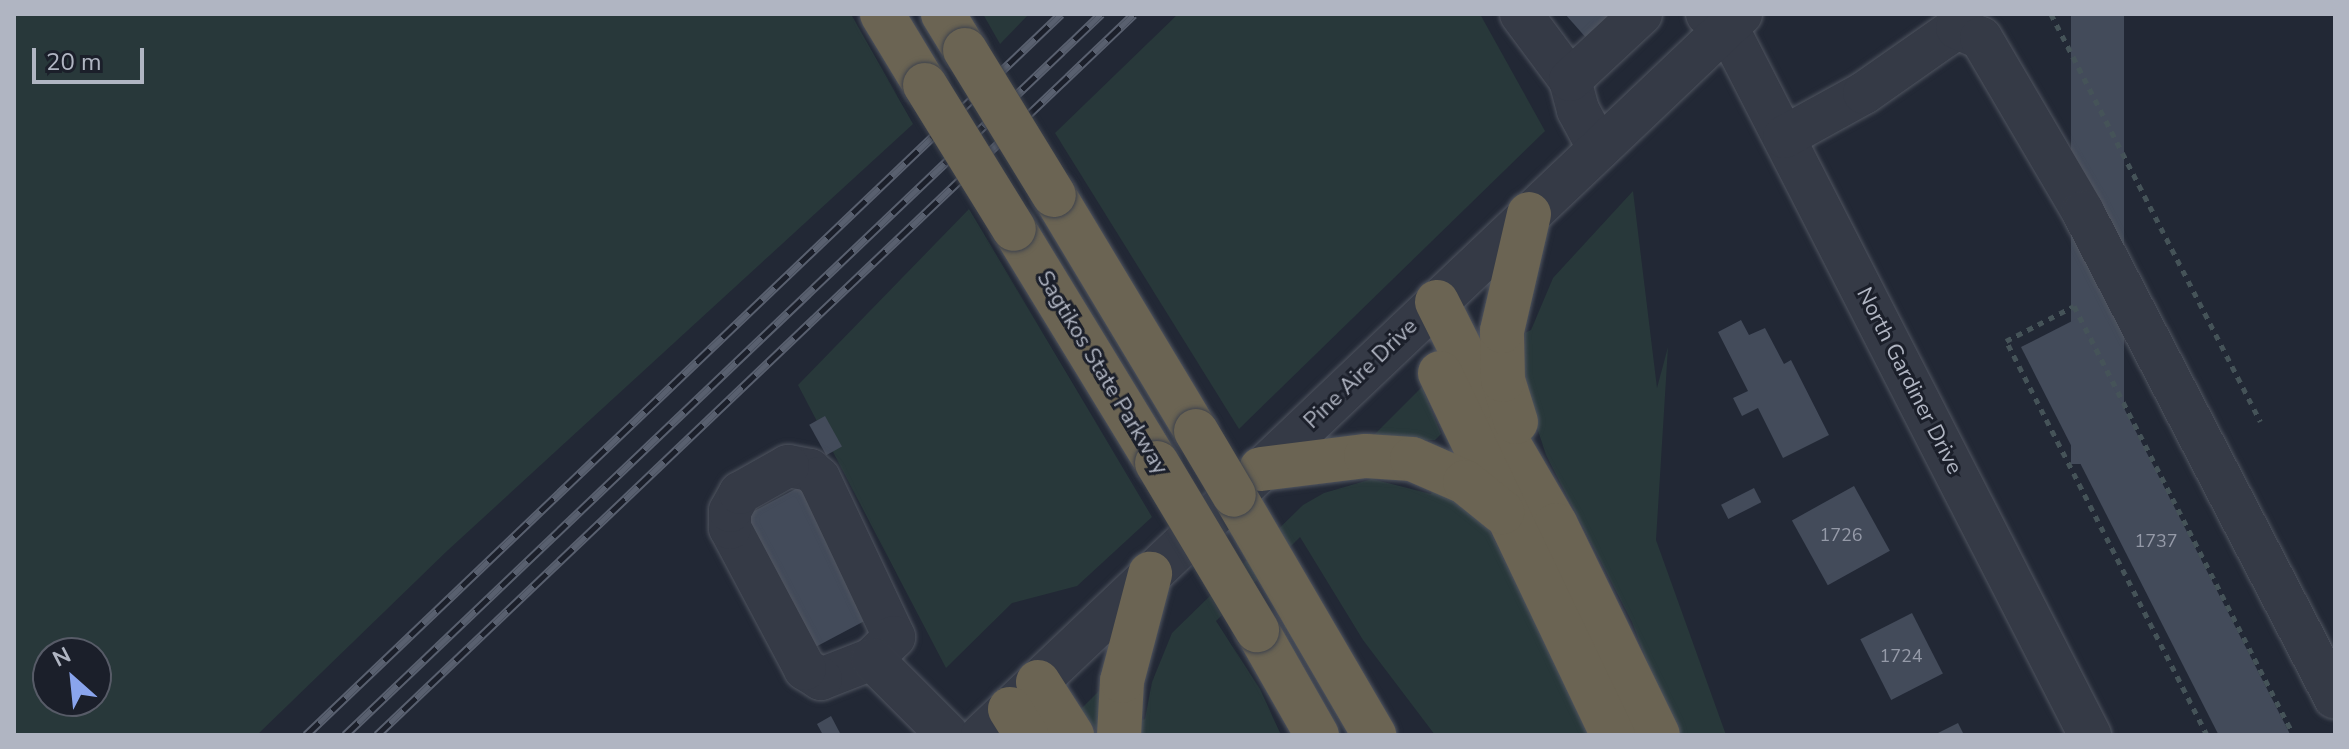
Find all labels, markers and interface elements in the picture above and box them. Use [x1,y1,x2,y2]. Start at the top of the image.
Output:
scale bar [36,32,148,82]
text: 20 m [46,46,102,78]
street label: Sagtikos State Parkway [1031,267,1173,479]
street label: North Gardiner Drive [1850,283,1968,479]
street label: Pine Aire Drive [1299,313,1423,435]
house number: 1726 [1819,524,1863,546]
house number: 1737 [2134,530,2178,552]
north arrow [32,637,112,717]
text: N [48,640,76,675]
house number: 1724 [1879,645,1923,667]

